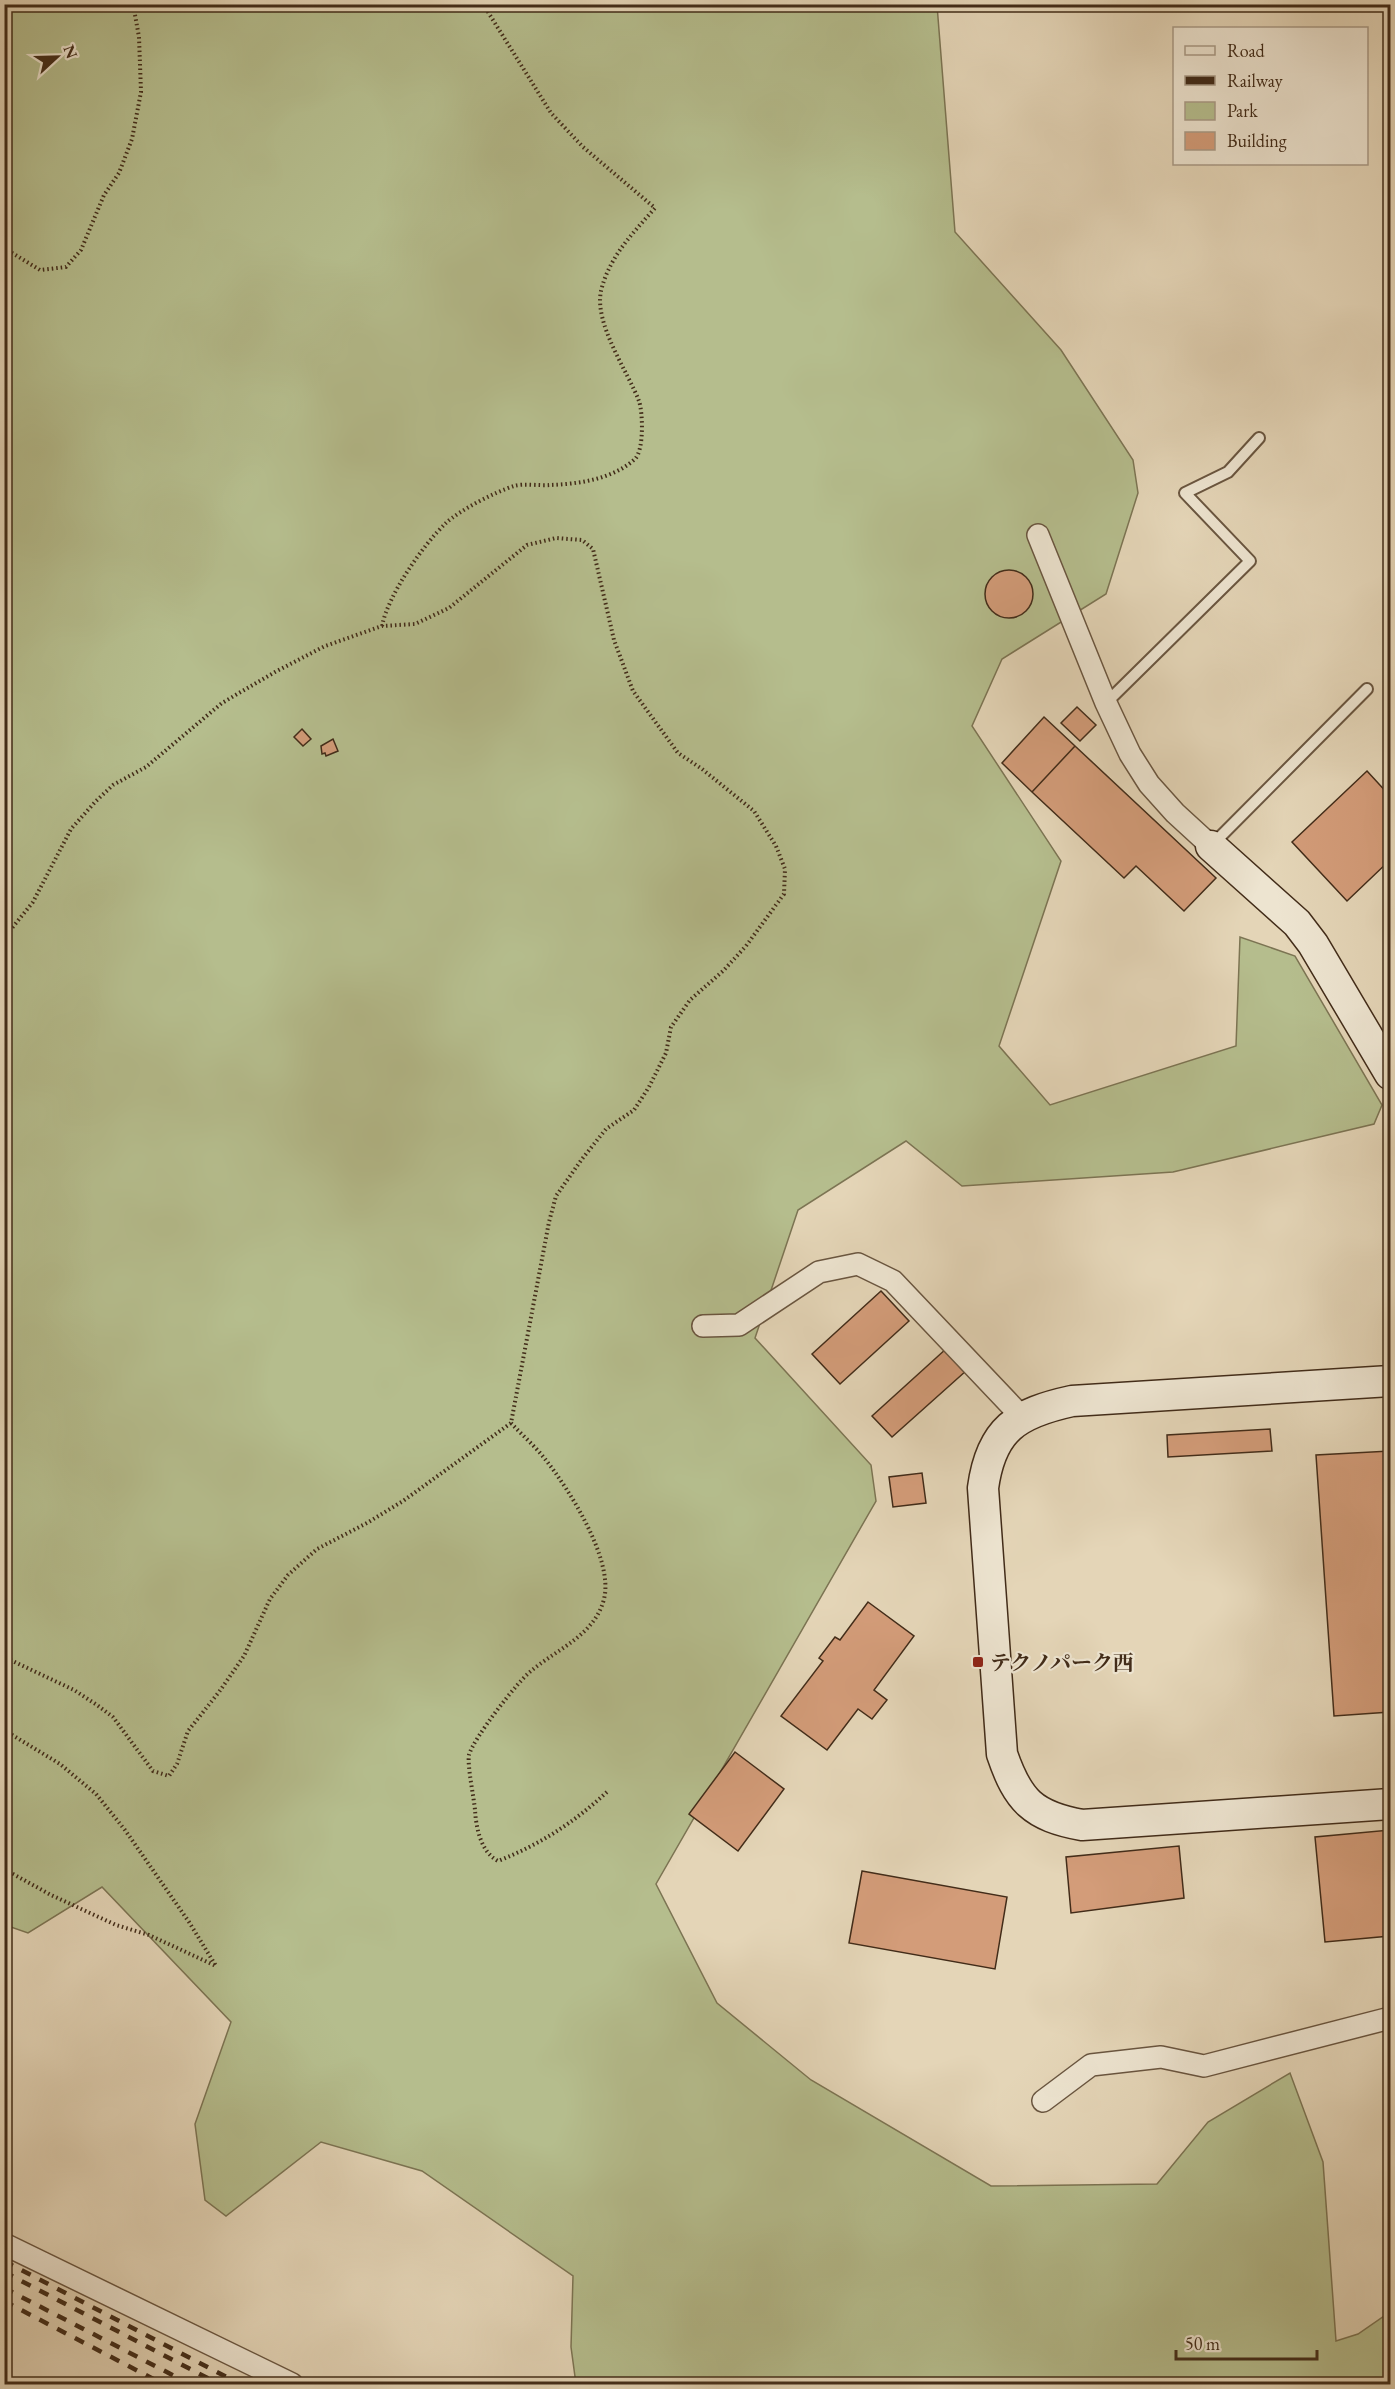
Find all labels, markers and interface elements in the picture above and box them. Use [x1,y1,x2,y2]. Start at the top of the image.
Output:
north arrow [27,27,87,87]
legend [1173,27,1368,165]
text: Road [1227,39,1266,62]
text: N [58,42,83,62]
text: Railway [1227,69,1283,92]
text: Park [1227,99,1258,122]
text: Building [1227,129,1287,152]
place label: テクノパーク西 [990,1649,1134,1676]
marker: テクノパーク西 [971,1655,985,1669]
scale bar [1176,2323,1317,2361]
text: 50 m [1185,2332,1220,2355]

